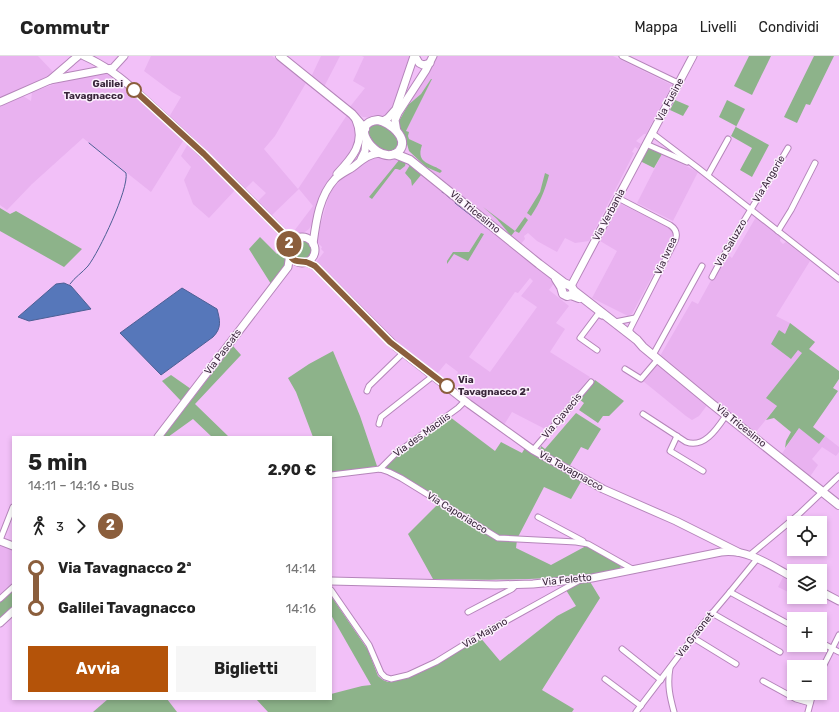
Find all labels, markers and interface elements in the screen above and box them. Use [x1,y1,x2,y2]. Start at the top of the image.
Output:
text: Commutr [20,16,109,39]
text: Mappa [634,19,678,36]
text: Livelli [700,19,737,36]
text: Condividi [759,19,819,36]
street label: Via Fusine [653,76,687,124]
place label: Galilei Tavagnacco [64,78,123,102]
marker: Galilei Tavagnacco [126,82,142,98]
street label: Via Angorie [750,153,788,205]
street label: Via Verbania [590,187,628,243]
street label: Via Tricesimo [447,188,503,236]
street label: Via Saluzzo [713,217,750,269]
line badge: 2 [276,231,302,257]
text: 2 [284,235,294,252]
street label: Via Ivrea [652,235,680,277]
street label: Via Pascats [202,327,244,377]
place label: Via Tavagnacco 2ª [458,374,530,398]
marker: Via Tavagnacco 2ª [439,378,455,394]
street label: Via Cjavecis [540,391,584,441]
street label: Via Tricesimo [713,402,769,450]
street label: Via des Macilis [391,410,453,460]
street label: Via Tavagnacco [537,448,606,494]
text: 5 min [28,449,88,476]
text: 2.90 € [268,461,316,479]
text: 14:11 – 14:16 · Bus [28,478,134,493]
street label: Via Caporiacco [424,490,490,537]
icon: walk [28,515,50,537]
icon: forward [70,515,92,537]
map controls [787,516,827,700]
button: locate [787,516,827,556]
text: 2 [106,517,115,534]
text: 3 [56,519,64,534]
text: Via Tavagnacco 2ª [58,559,192,577]
text: 14:14 [285,561,316,576]
button: layers [787,564,827,604]
street label: Via Feletto [542,571,593,589]
text: Galilei Tavagnacco [58,599,196,617]
text: 14:16 [286,601,316,616]
street label: Via Graonet [674,610,716,660]
button: + [787,612,827,652]
street label: Via Majano [460,615,510,651]
button: Avvia [28,646,168,692]
button: Biglietti [176,646,316,692]
button: − [787,660,827,700]

